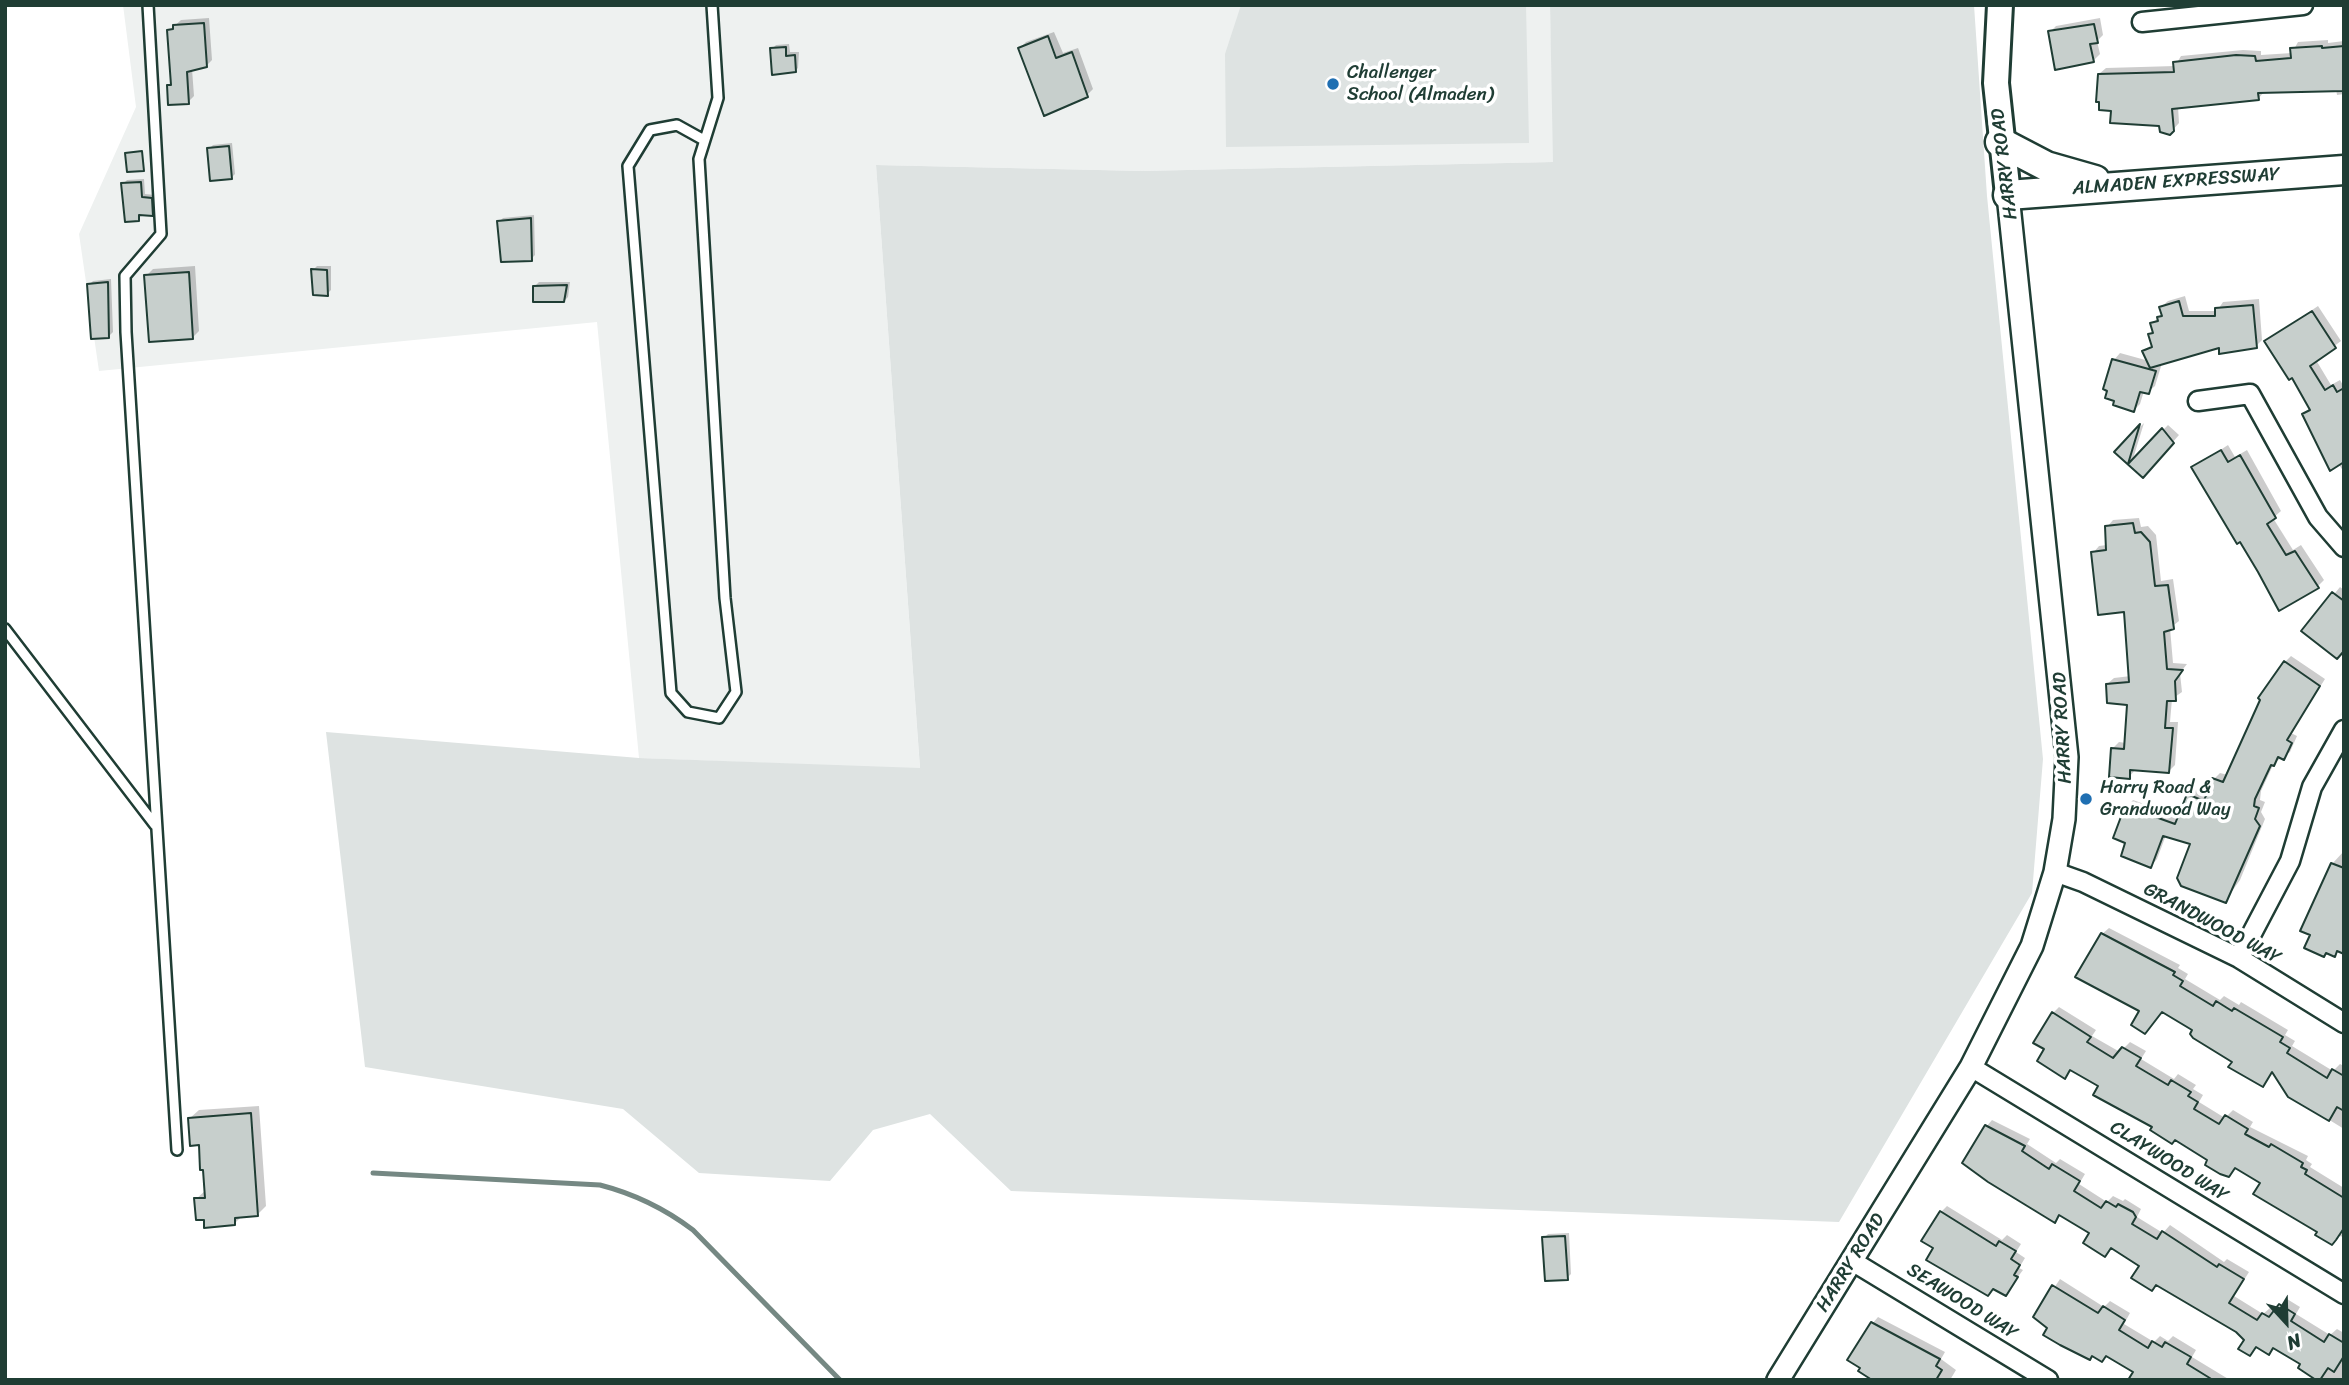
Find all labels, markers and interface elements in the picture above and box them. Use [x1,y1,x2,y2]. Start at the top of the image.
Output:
place label: Challenger School (Almaden) [1347,62,1494,106]
marker: Challenger School (Almaden) [1325,76,1341,92]
street label: HARRY ROAD [1987,107,2023,221]
street label: ALMADEN EXPRESSWAY [2072,163,2280,201]
street label: HARRY ROAD [2049,672,2077,784]
place label: Harry Road & Grandwood Way [2100,777,2231,821]
marker: Harry Road & Grandwood Way [2078,791,2094,807]
street label: GRANDWOOD WAY [2139,878,2285,970]
street label: CLAYWOOD WAY [2106,1116,2232,1208]
street label: HARRY ROAD [1812,1210,1890,1316]
street label: SEAWOOD WAY [1902,1259,2022,1345]
north arrow [2251,1287,2321,1357]
text: N [2282,1324,2306,1360]

